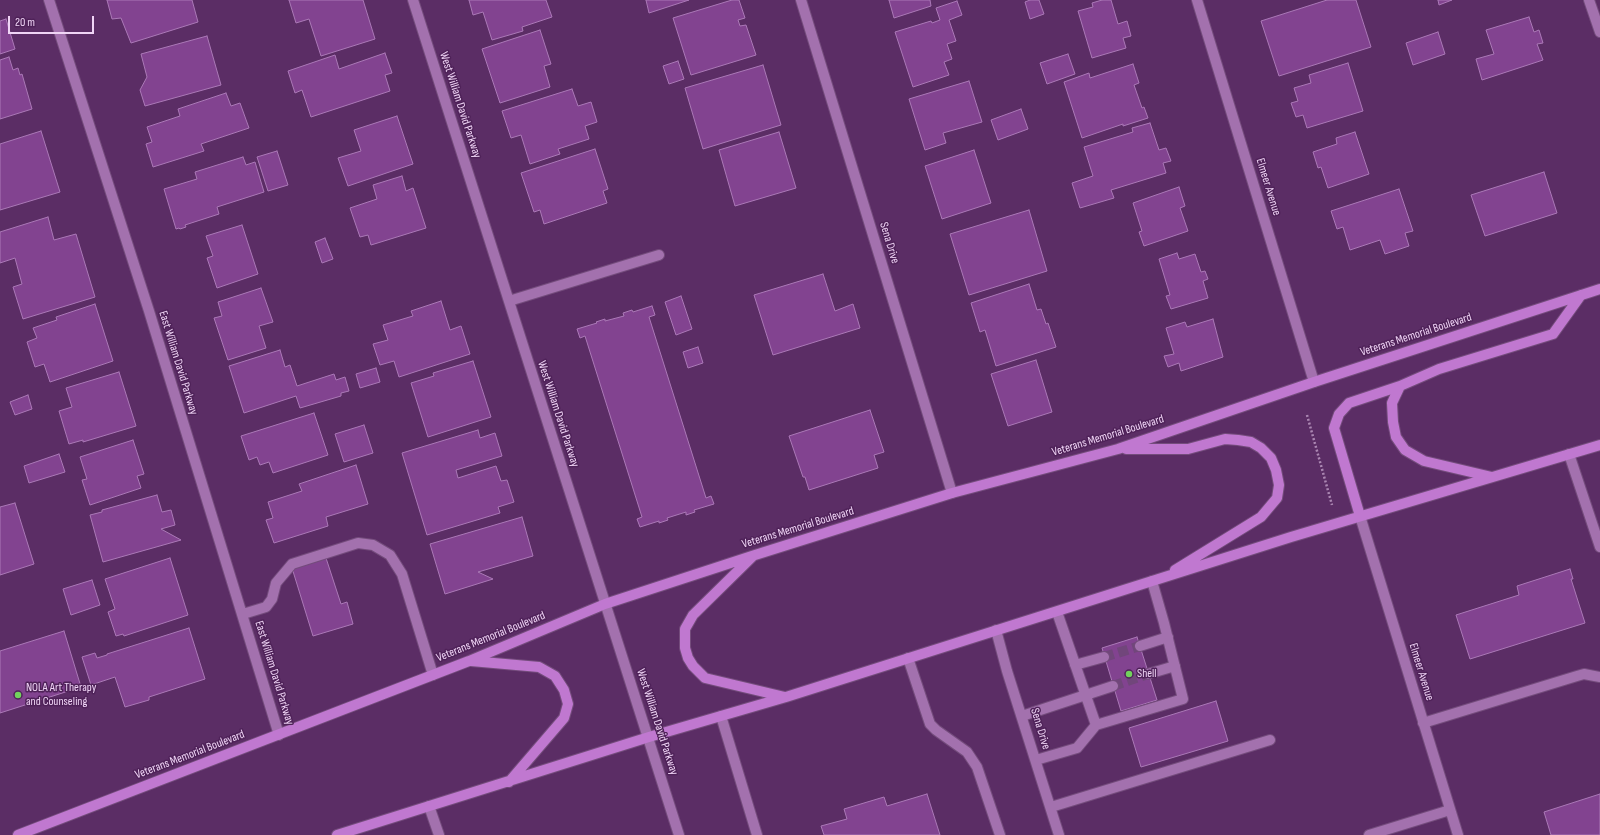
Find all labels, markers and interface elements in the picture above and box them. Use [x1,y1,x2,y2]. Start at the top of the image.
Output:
scale bar [10,8,96,34]
text: 20 m [15,15,35,30]
street label: West William David Parkway [436,50,484,160]
street label: Elmeer Avenue [1252,157,1284,217]
street label: Sena Drive [876,221,902,265]
street label: East William David Parkway [155,309,201,417]
street label: Veterans Memorial Boulevard [1359,310,1473,360]
street label: West William David Parkway [534,359,582,469]
street label: Veterans Memorial Boulevard [1050,412,1166,460]
street label: Veterans Memorial Boulevard [740,504,856,552]
street label: Veterans Memorial Boulevard [434,609,548,665]
street label: East William David Parkway [251,619,297,727]
street label: Elmeer Avenue [1405,642,1437,702]
street label: West William David Parkway [633,667,681,777]
place label: Shell [1137,667,1157,681]
marker: Shell [1124,669,1134,679]
place label: NOLA Art Therapy and Counseling [26,681,96,709]
marker: NOLA Art Therapy and Counseling [13,690,23,700]
street label: Sena Drive [1027,707,1053,751]
street label: Veterans Memorial Boulevard [133,727,247,783]

